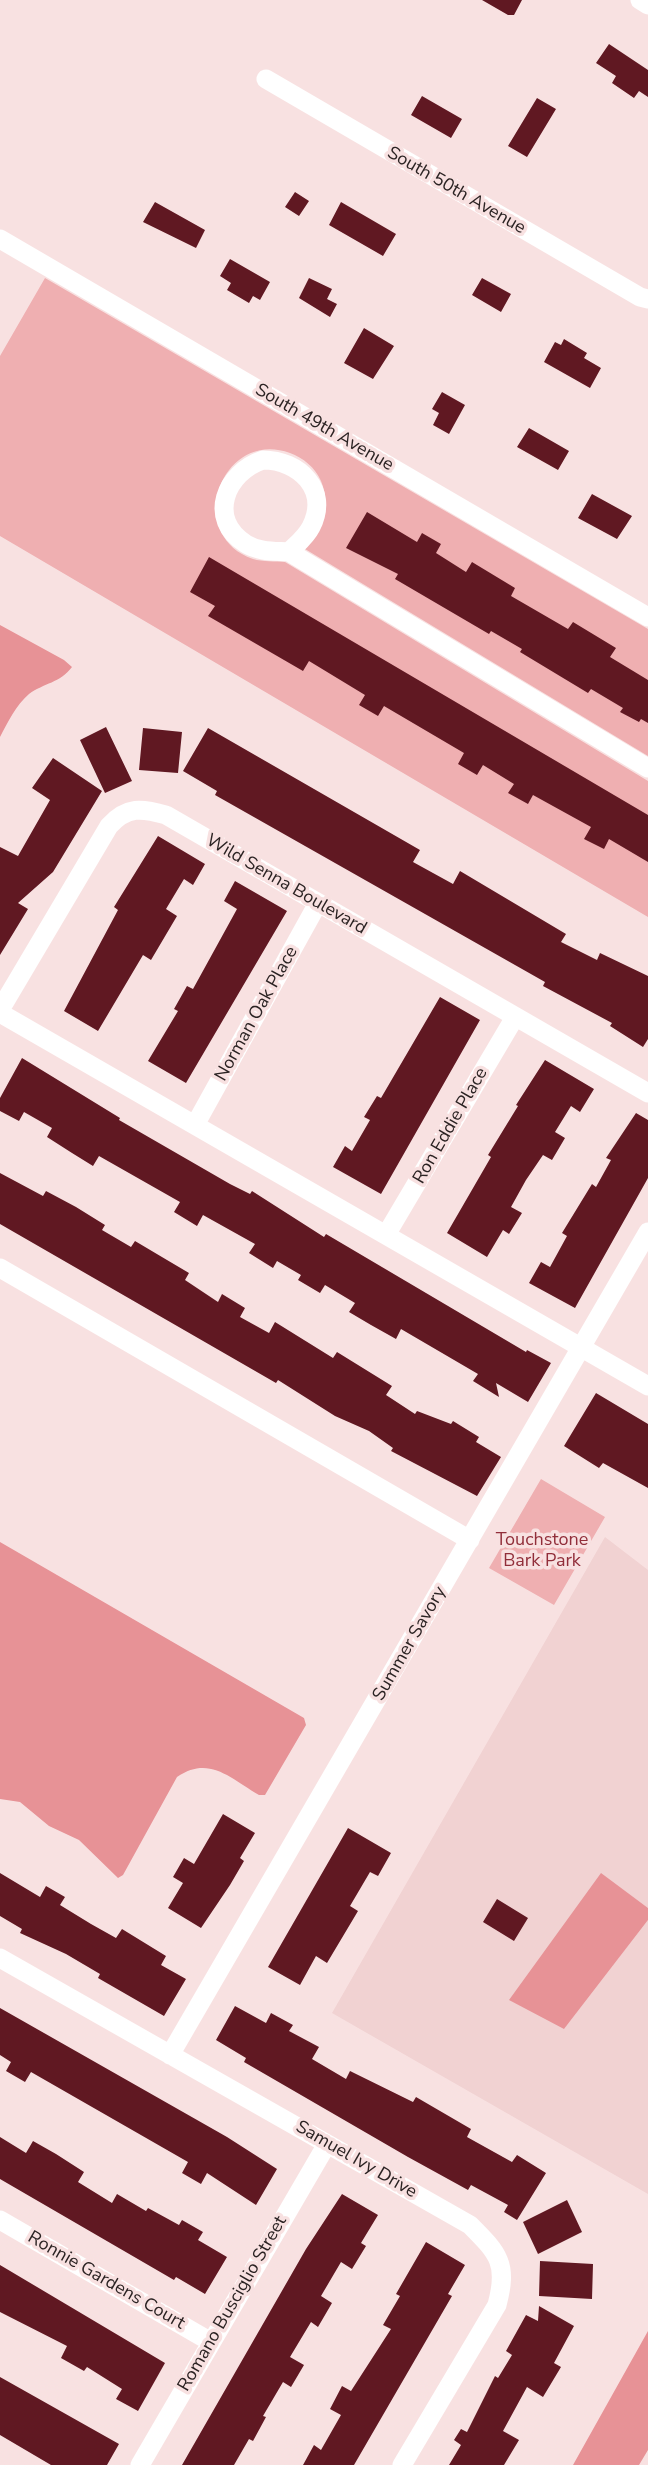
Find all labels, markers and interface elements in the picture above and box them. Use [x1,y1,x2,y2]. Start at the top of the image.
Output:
street label: South 50th Avenue [383,143,529,239]
street label: South 49th Avenue [251,380,397,476]
street label: Wild Senna Boulevard [202,830,370,940]
street label: Norman Oak Place [211,943,303,1085]
street label: Ron Eddie Place [409,1064,493,1188]
park label: Touchstone Bark Park [496,1530,588,1572]
street label: Summer Savory [369,1583,451,1705]
street label: Samuel Ivy Drive [292,2117,420,2203]
street label: Romano Busciglio Street [174,2212,292,2396]
street label: Ronnie Gardens Court [24,2227,188,2335]

